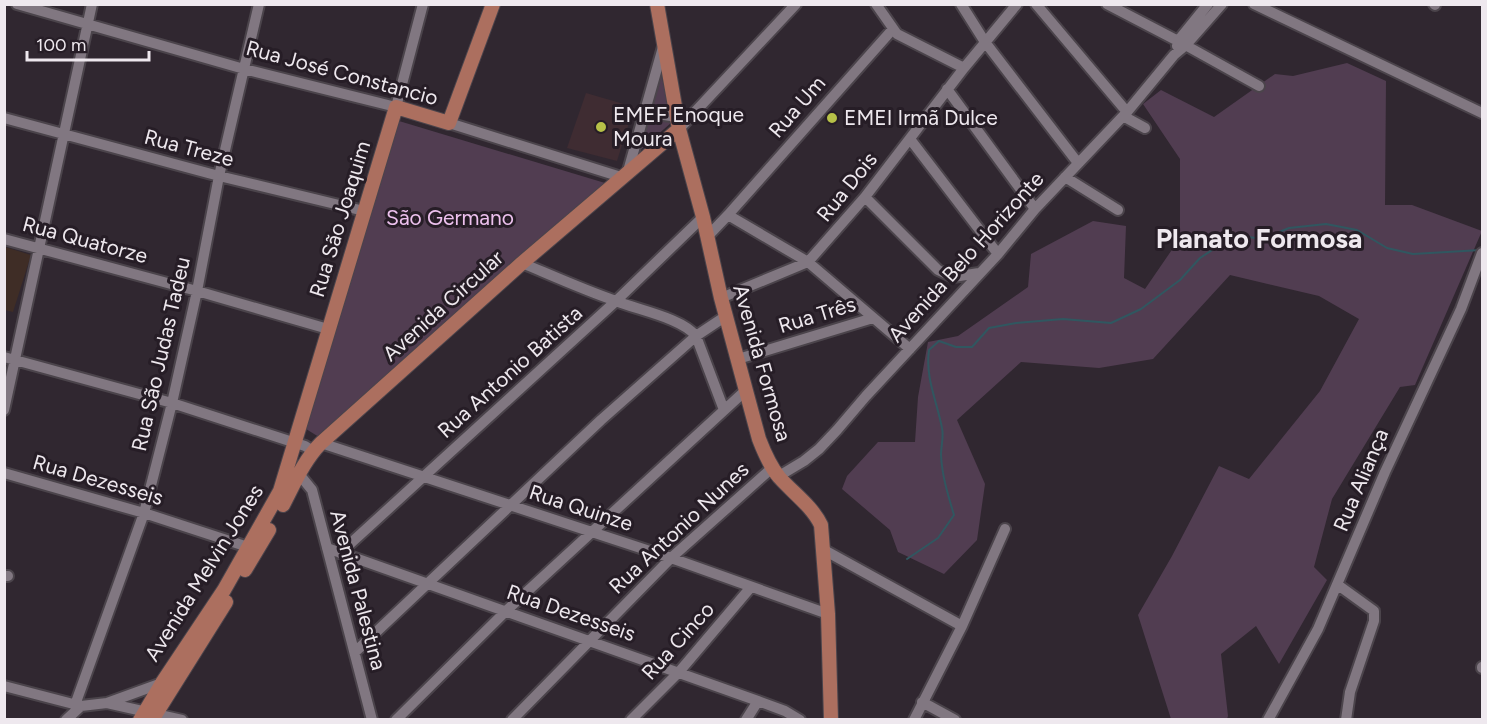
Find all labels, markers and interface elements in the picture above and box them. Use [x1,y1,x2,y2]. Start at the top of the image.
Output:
scale bar [27,24,148,62]
text: 100 m [36,34,86,56]
street label: Rua José Constancio [243,35,441,110]
street label: Rua Um [763,71,830,143]
place label: EMEF Enoque Moura [613,102,744,151]
place label: EMEI Irmã Dulce [844,105,998,130]
marker: EMEI Irmã Dulce [825,111,839,125]
marker: EMEF Enoque Moura [594,120,608,134]
street label: Rua Treze [142,124,237,171]
street label: Rua São Joaquim [304,138,375,300]
street label: Rua Dois [811,147,882,226]
street label: Avenida Belo Horizonte [883,166,1049,347]
park label: São Germano [386,205,514,230]
street label: Rua Quatorze [20,211,150,268]
district label: Planato Formosa [1156,222,1362,255]
street label: Avenida Circular [377,245,508,366]
street label: Rua São Judas Tadeu [126,254,195,454]
street label: Avenida Formosa [728,282,797,444]
street label: Rua Três [775,291,859,338]
street label: Rua Antonio Batista [432,300,587,443]
street label: Rua Aliança [1328,425,1393,535]
street label: Rua Dezesseis [30,449,166,510]
street label: Rua Antonio Nunes [604,457,754,599]
street label: Rua Quinze [526,479,636,536]
street label: Avenida Melvin Jones [139,480,268,666]
street label: Avenida Palestina [325,507,392,673]
street label: Rua Dezesseis [504,579,639,646]
street label: Rua Cinco [636,597,719,685]

